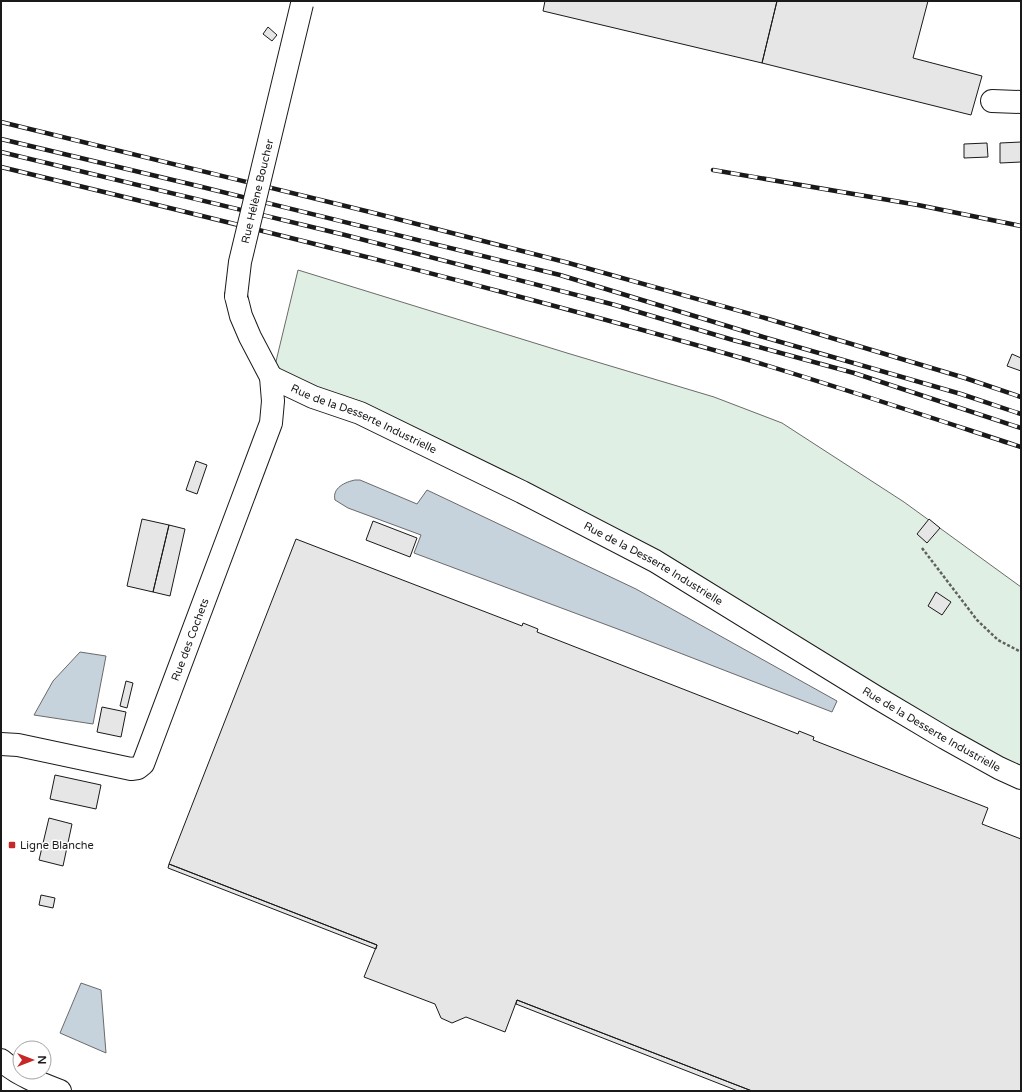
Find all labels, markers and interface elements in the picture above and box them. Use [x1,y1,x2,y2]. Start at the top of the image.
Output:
street label: Rue Hélène Boucher [239,137,276,245]
street label: Rue de la Desserte Industrielle [289,382,439,456]
street label: Rue de la Desserte Industrielle [582,519,725,608]
street label: Rue des Cochets [169,596,212,683]
street label: Rue de la Desserte Industrielle [860,684,1003,775]
place label: Ligne Blanche [20,839,94,852]
marker: Ligne Blanche [7,840,17,850]
north arrow [12,1040,52,1080]
text: N [35,1056,48,1064]

